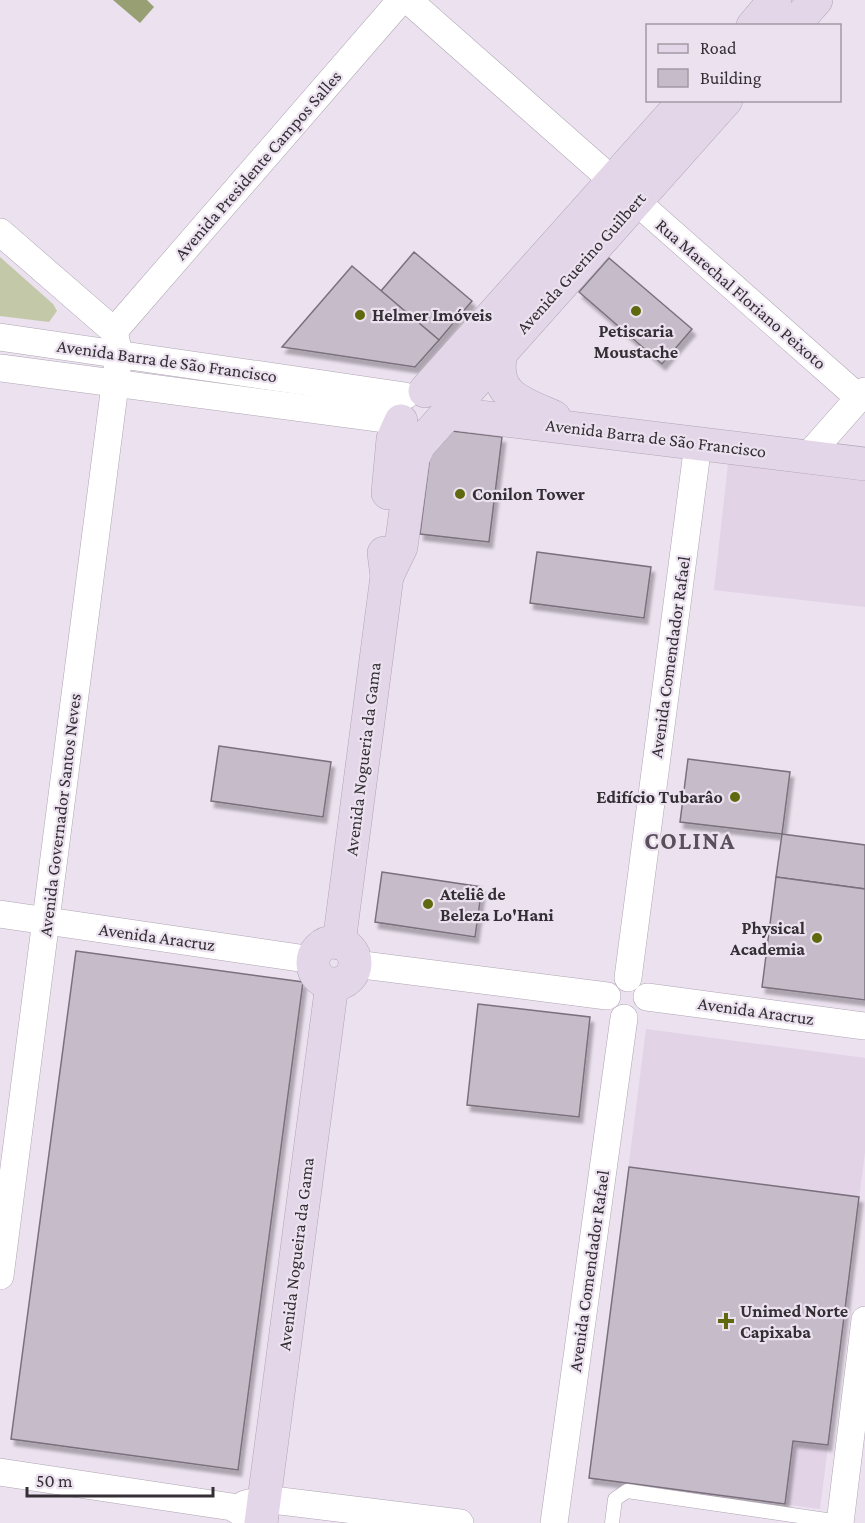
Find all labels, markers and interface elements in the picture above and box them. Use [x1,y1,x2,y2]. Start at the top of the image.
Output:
legend [646,24,841,102]
text: Road [700,38,737,58]
street label: Avenida Presidente Campos Salles [171,66,345,264]
text: Building [700,68,762,88]
street label: Avenida Guerino Guilbert [512,187,650,338]
street label: Rua Marechal Floriano Peixoto [652,215,830,373]
marker: Petiscaria Moustache [629,304,643,318]
place label: Helmer Imóveis [372,305,492,325]
marker: Helmer Imóveis [353,308,367,322]
place label: Petiscaria Moustache [594,321,678,362]
street label: Avenida Barra de São Francisco [56,336,278,386]
street label: Avenida Barra de São Francisco [545,415,767,461]
place label: Conilon Tower [472,484,585,504]
marker: Conilon Tower [453,487,467,501]
street label: Avenida Comendador Rafael [646,555,694,759]
street label: Avenida Nogueria da Gama [341,661,385,857]
street label: Avenida Governador Santos Neves [35,692,85,938]
place label: Edifício Tubarâo [596,787,723,807]
marker: Edifício Tubarâo [728,790,742,804]
district label: COLINA [644,827,736,854]
place label: Ateliê de Beleza Lo'Hani [439,884,555,925]
marker: Ateliê de Beleza Lo'Hani [421,897,435,911]
place label: Physical Academia [729,918,805,959]
street label: Avenida Aracruz [98,919,217,955]
marker: Physical Academia [810,931,824,945]
street label: Avenida Aracruz [697,993,816,1029]
street label: Avenida Nogueira da Gama [274,1156,318,1352]
street label: Avenida Comendador Rafael [565,1169,613,1373]
place label: Unimed Norte Capixaba [740,1301,848,1342]
marker: Unimed Norte Capixaba [717,1312,735,1330]
scale bar [27,1460,213,1498]
text: 50 m [36,1471,73,1491]

